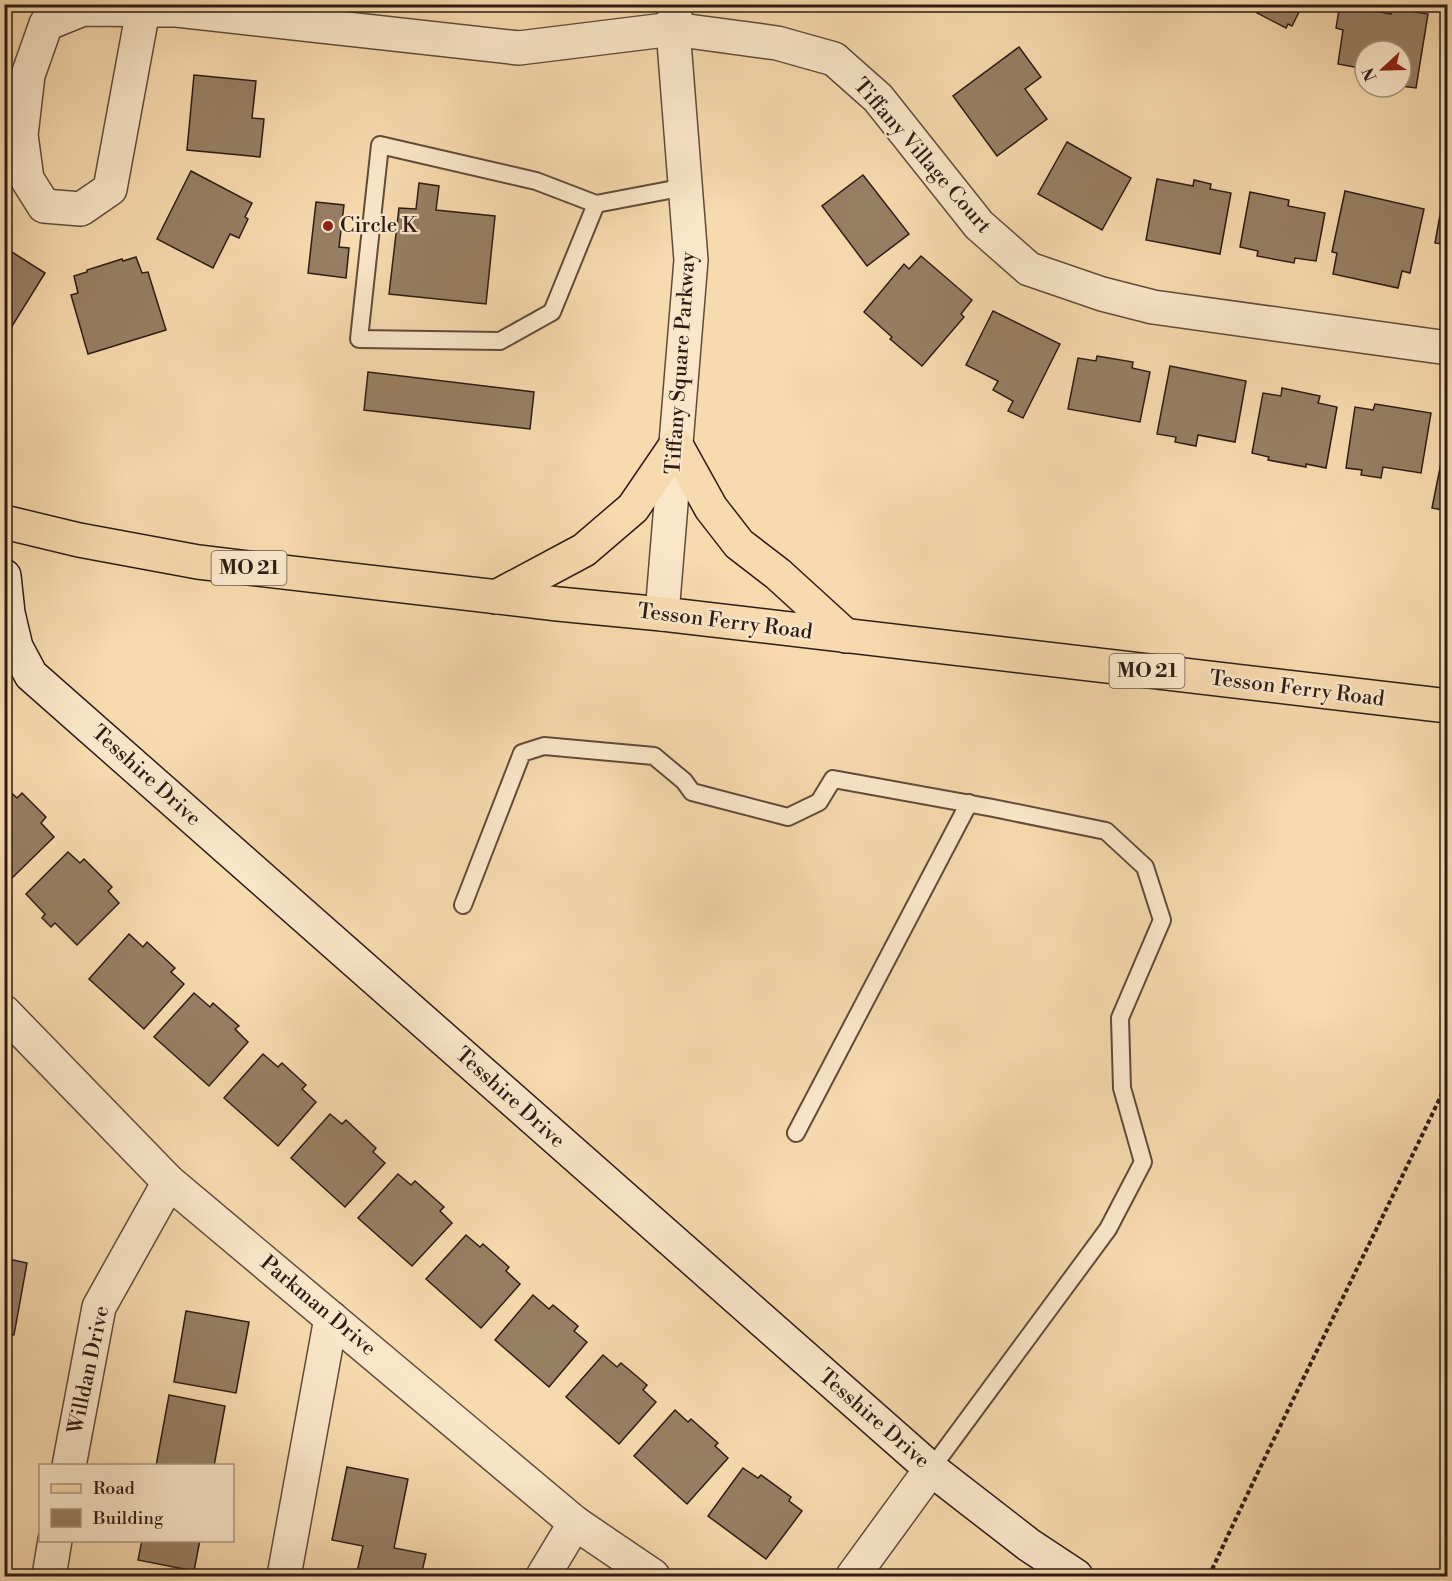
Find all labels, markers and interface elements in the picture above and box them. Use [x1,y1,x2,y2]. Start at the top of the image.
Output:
north arrow [1353,39,1413,99]
text: N [1358,64,1382,84]
street label: Tiffany Village Court [847,73,997,239]
place label: Circle K [340,213,419,239]
marker: Circle K [321,219,335,233]
street label: Tiffany Square Parkway [660,250,702,475]
road number: MO 21 [212,551,286,585]
street label: Tesson Ferry Road [636,598,814,646]
road number: MO 21 [1110,654,1184,688]
street label: Tesson Ferry Road [1208,665,1386,713]
street label: Tesshire Drive [86,720,206,832]
street label: Tesshire Drive [450,1042,570,1154]
street label: Parkman Drive [255,1250,381,1362]
street label: Willdan Drive [63,1303,115,1438]
street label: Tesshire Drive [813,1364,935,1474]
legend [39,1464,234,1542]
text: Road [93,1477,136,1500]
text: Building [92,1507,164,1530]

